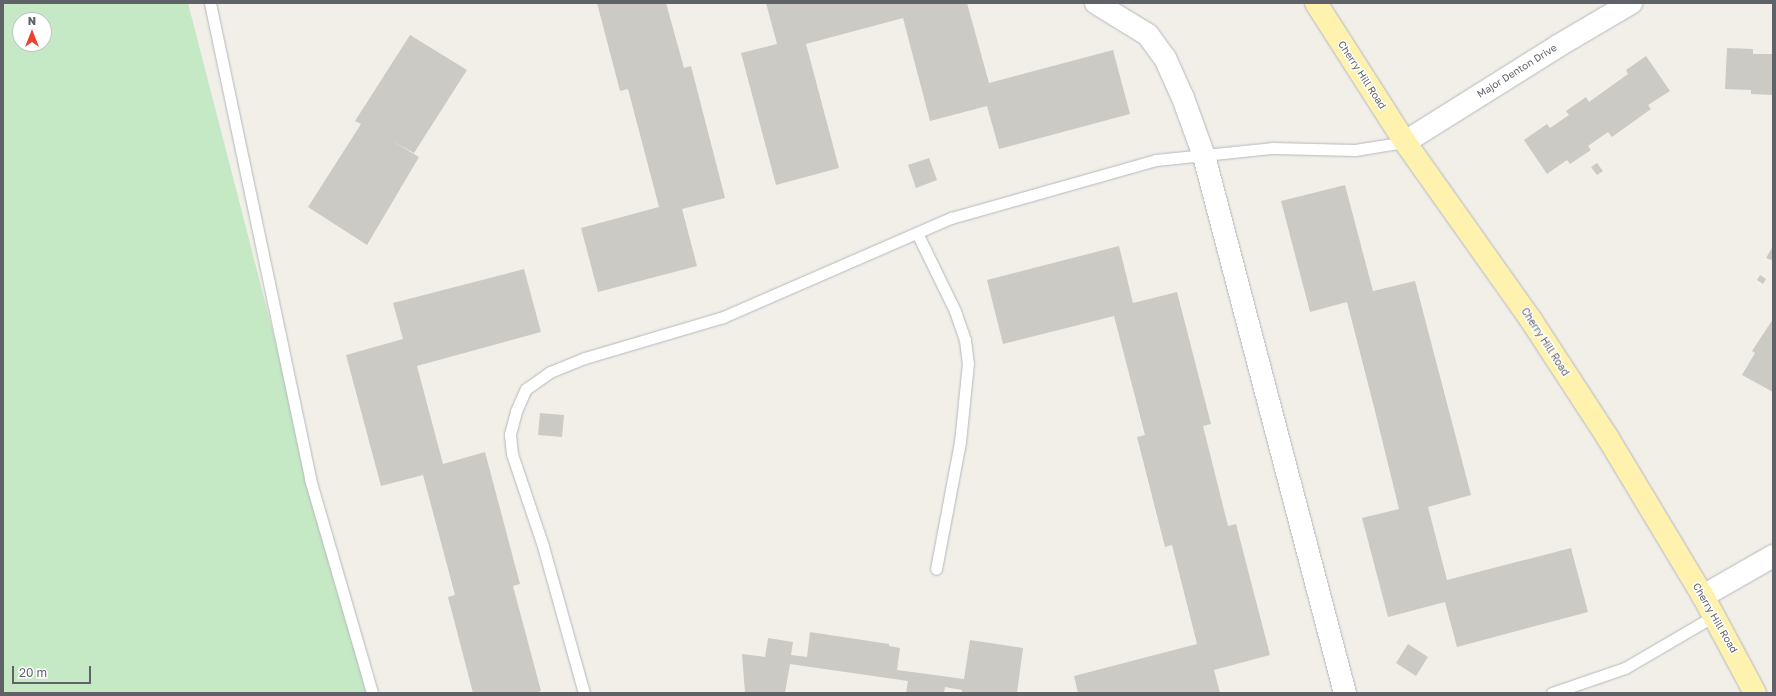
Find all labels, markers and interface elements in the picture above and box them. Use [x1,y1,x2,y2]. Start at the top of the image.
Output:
north arrow [12,12,52,52]
text: N [28,14,36,27]
street label: Cherry Hill Road [1336,39,1388,111]
street label: Major Denton Drive [1475,42,1559,100]
street label: Cherry Hill Road [1519,306,1571,378]
street label: Cherry Hill Road [1690,581,1740,655]
scale bar [14,658,93,684]
text: 20 m [19,665,47,680]

